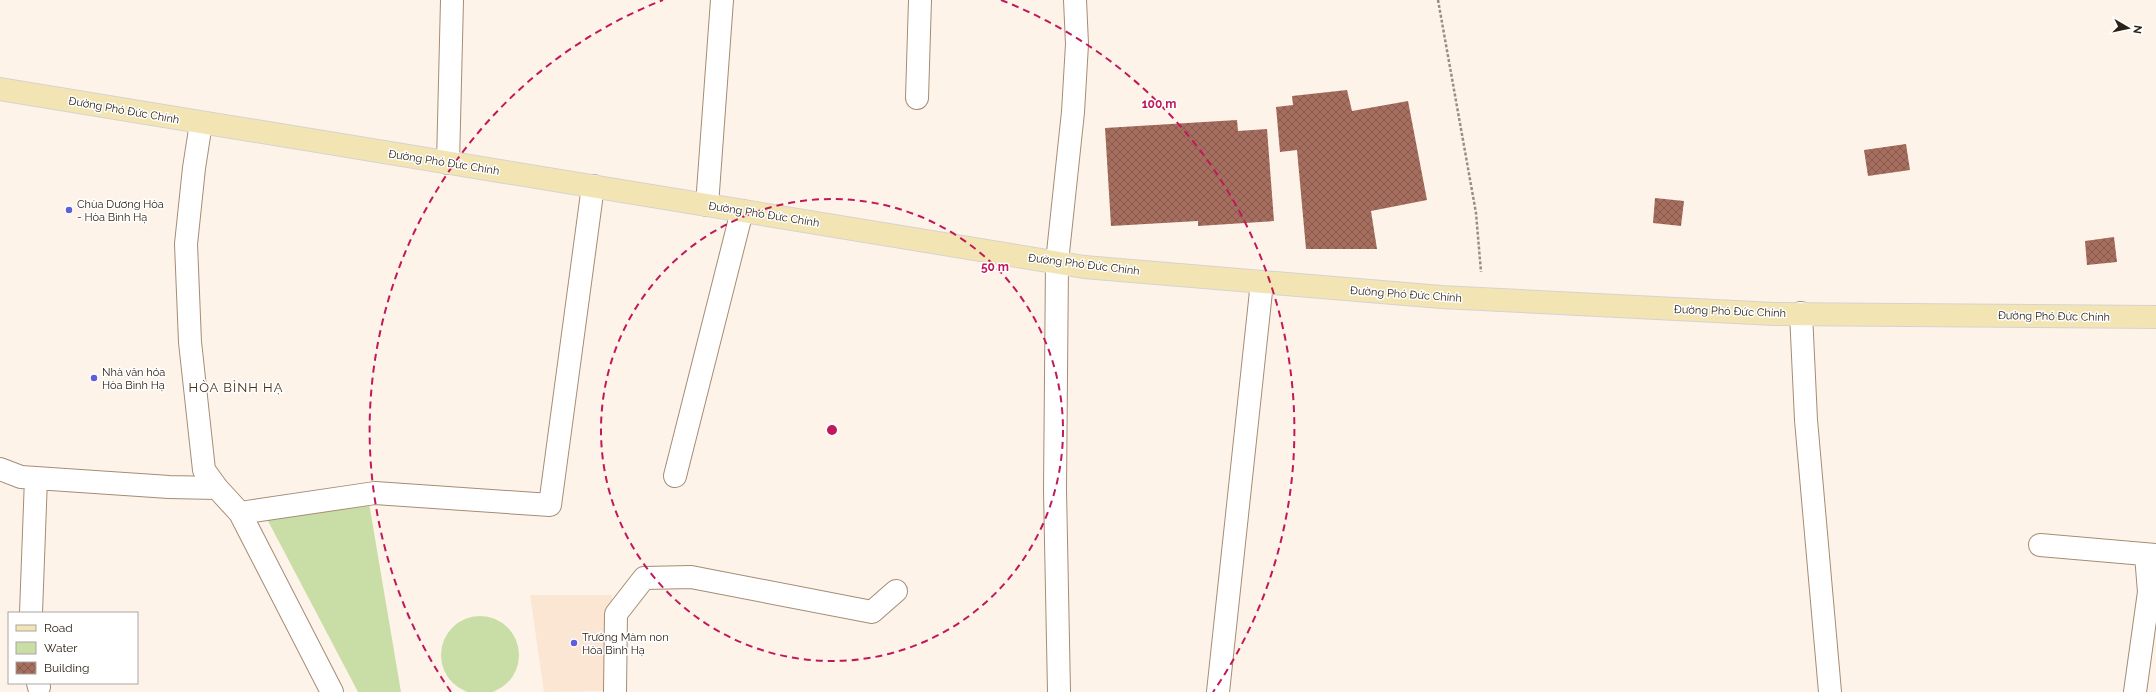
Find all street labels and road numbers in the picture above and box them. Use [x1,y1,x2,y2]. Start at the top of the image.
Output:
street label: Đường Phó Đức Chính [68,94,180,127]
street label: Đường Phó Đức Chính [388,147,500,178]
street label: Đường Phó Đức Chính [708,199,820,230]
street label: Đường Phó Đức Chính [1028,251,1140,278]
street label: Đường Phó Đức Chính [1350,284,1462,305]
street label: Đường Phó Đức Chính [1674,303,1786,320]
street label: Đường Phó Đức Chính [1998,309,2110,324]

